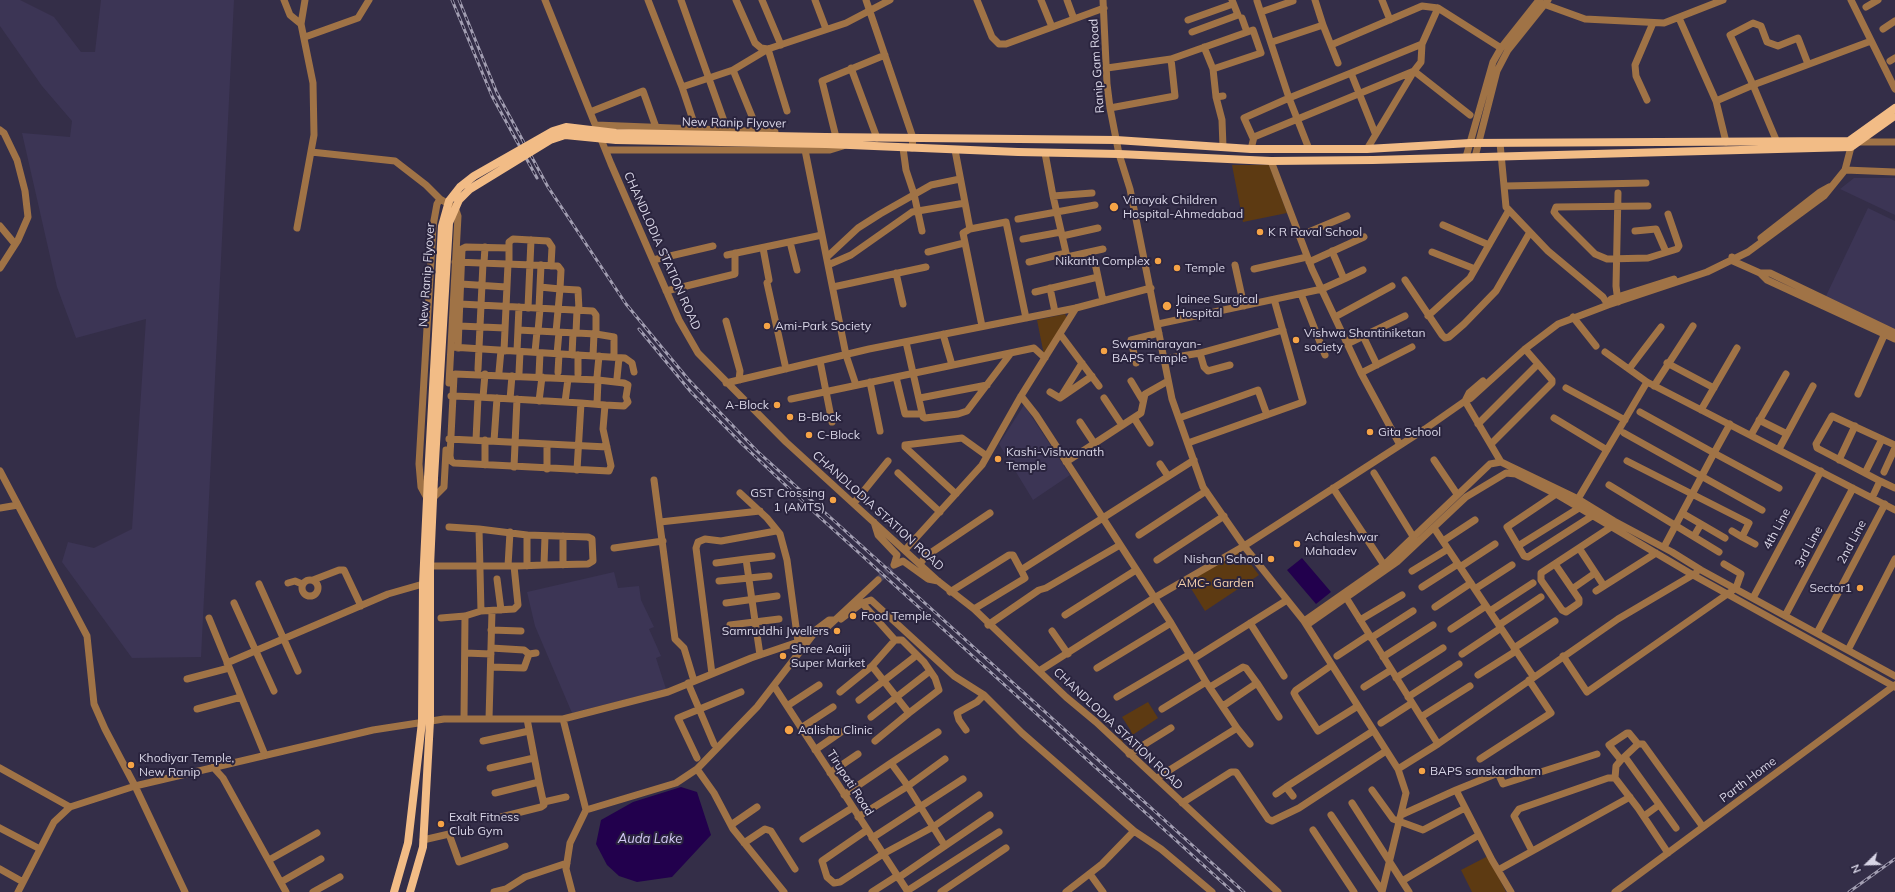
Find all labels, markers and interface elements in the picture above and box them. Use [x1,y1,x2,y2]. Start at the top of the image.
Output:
street label: Ranip Gam Road [1087,18,1107,114]
street label: New Ranip Flyover [682,115,786,131]
street label: CHANDLODIA STATION ROAD [620,170,704,332]
place label: Vinayak Children Hospital-Ahmedabad [1123,193,1243,221]
marker: Vinayak Children Hospital-Ahmedabad [1108,201,1120,213]
street label: New Ranip Flyover [416,222,438,328]
place label: K R Raval School [1268,225,1362,239]
marker: K R Raval School [1255,227,1265,237]
place label: Nikanth Complex [1055,254,1150,268]
marker: Nikanth Complex [1153,256,1163,266]
place label: Temple [1185,261,1225,275]
marker: Temple [1172,263,1182,273]
place label: Jainee Surgical Hospital [1176,292,1258,320]
marker: Jainee Surgical Hospital [1161,300,1173,312]
place label: Ami-Park Society [775,319,871,333]
marker: Ami-Park Society [762,321,772,331]
place label: Vishwa Shantiniketan society [1304,326,1425,354]
marker: Vishwa Shantiniketan society [1291,335,1301,345]
place label: Swaminarayan- BAPS Temple [1112,337,1202,365]
marker: Swaminarayan- BAPS Temple [1099,346,1109,356]
place label: A-Block [725,398,769,412]
marker: A-Block [772,400,782,410]
place label: B-Block [798,410,841,424]
marker: B-Block [785,412,795,422]
place label: Gita School [1378,425,1441,439]
marker: Gita School [1365,427,1375,437]
place label: C-Block [817,428,860,442]
marker: C-Block [804,430,814,440]
place label: Kashi-Vishvanath Temple [1006,445,1104,473]
street label: CHANDLODIA STATION ROAD [809,448,947,574]
marker: Kashi-Vishvanath Temple [993,454,1003,464]
place label: GST Crossing 1 (AMTS) [750,486,825,514]
marker: GST Crossing 1 (AMTS) [828,495,838,505]
street label: 4th Line [1760,506,1794,552]
street label: 2nd Line [1834,518,1870,566]
street label: 3rd Line [1792,524,1826,570]
place label: Achaleshwar Mahadev [1305,530,1378,558]
marker: Achaleshwar Mahadev [1292,539,1302,549]
place label: Nishan School [1184,552,1263,566]
marker: Nishan School [1266,554,1276,564]
park label: AMC- Garden [1178,576,1254,590]
place label: Sector1 [1810,581,1852,595]
marker: Sector1 [1855,583,1865,593]
place label: Food Temple [861,609,932,623]
marker: Food Temple [848,611,858,621]
place label: Samruddhi Jwellers [722,624,829,638]
marker: Samruddhi Jwellers [832,626,842,636]
place label: Shree Aaiji Super Market [791,642,865,670]
marker: Shree Aaiji Super Market [778,651,788,661]
street label: CHANDLODIA STATION ROAD [1050,665,1186,793]
place label: Aalisha Clinic [798,723,873,737]
marker: Aalisha Clinic [783,724,795,736]
street label: Tirupati Road [823,747,877,819]
place label: Khodiyar Temple, New Ranip [139,751,234,779]
street label: Parth Home [1717,754,1779,806]
marker: Khodiyar Temple, New Ranip [126,760,136,770]
place label: BAPS sanskardham [1430,764,1541,778]
marker: BAPS sanskardham [1417,766,1427,776]
place label: Exalt Fitness Club Gym [449,810,519,838]
marker: Exalt Fitness Club Gym [436,819,446,829]
water label: Auda Lake [618,831,682,847]
north arrow [1847,844,1887,884]
text: N [1848,862,1864,875]

